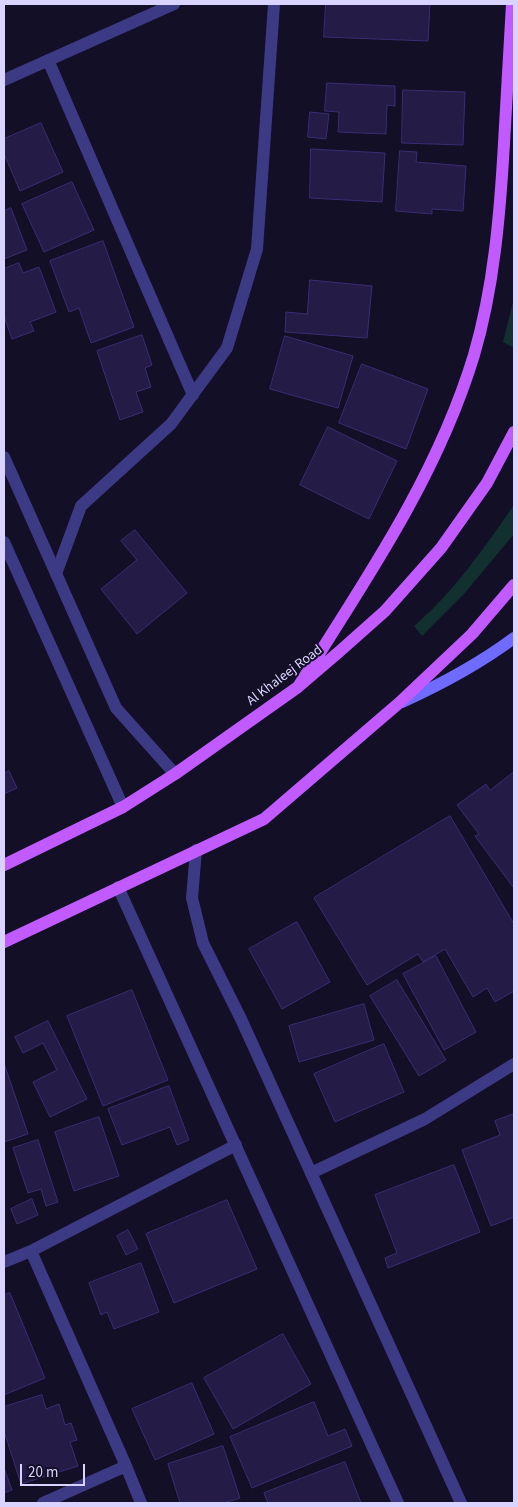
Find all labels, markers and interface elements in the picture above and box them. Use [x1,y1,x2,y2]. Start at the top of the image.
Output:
street label: Al Khaleej Road [244,642,326,710]
scale bar [22,1454,88,1486]
text: 20 m [28,1462,58,1483]

